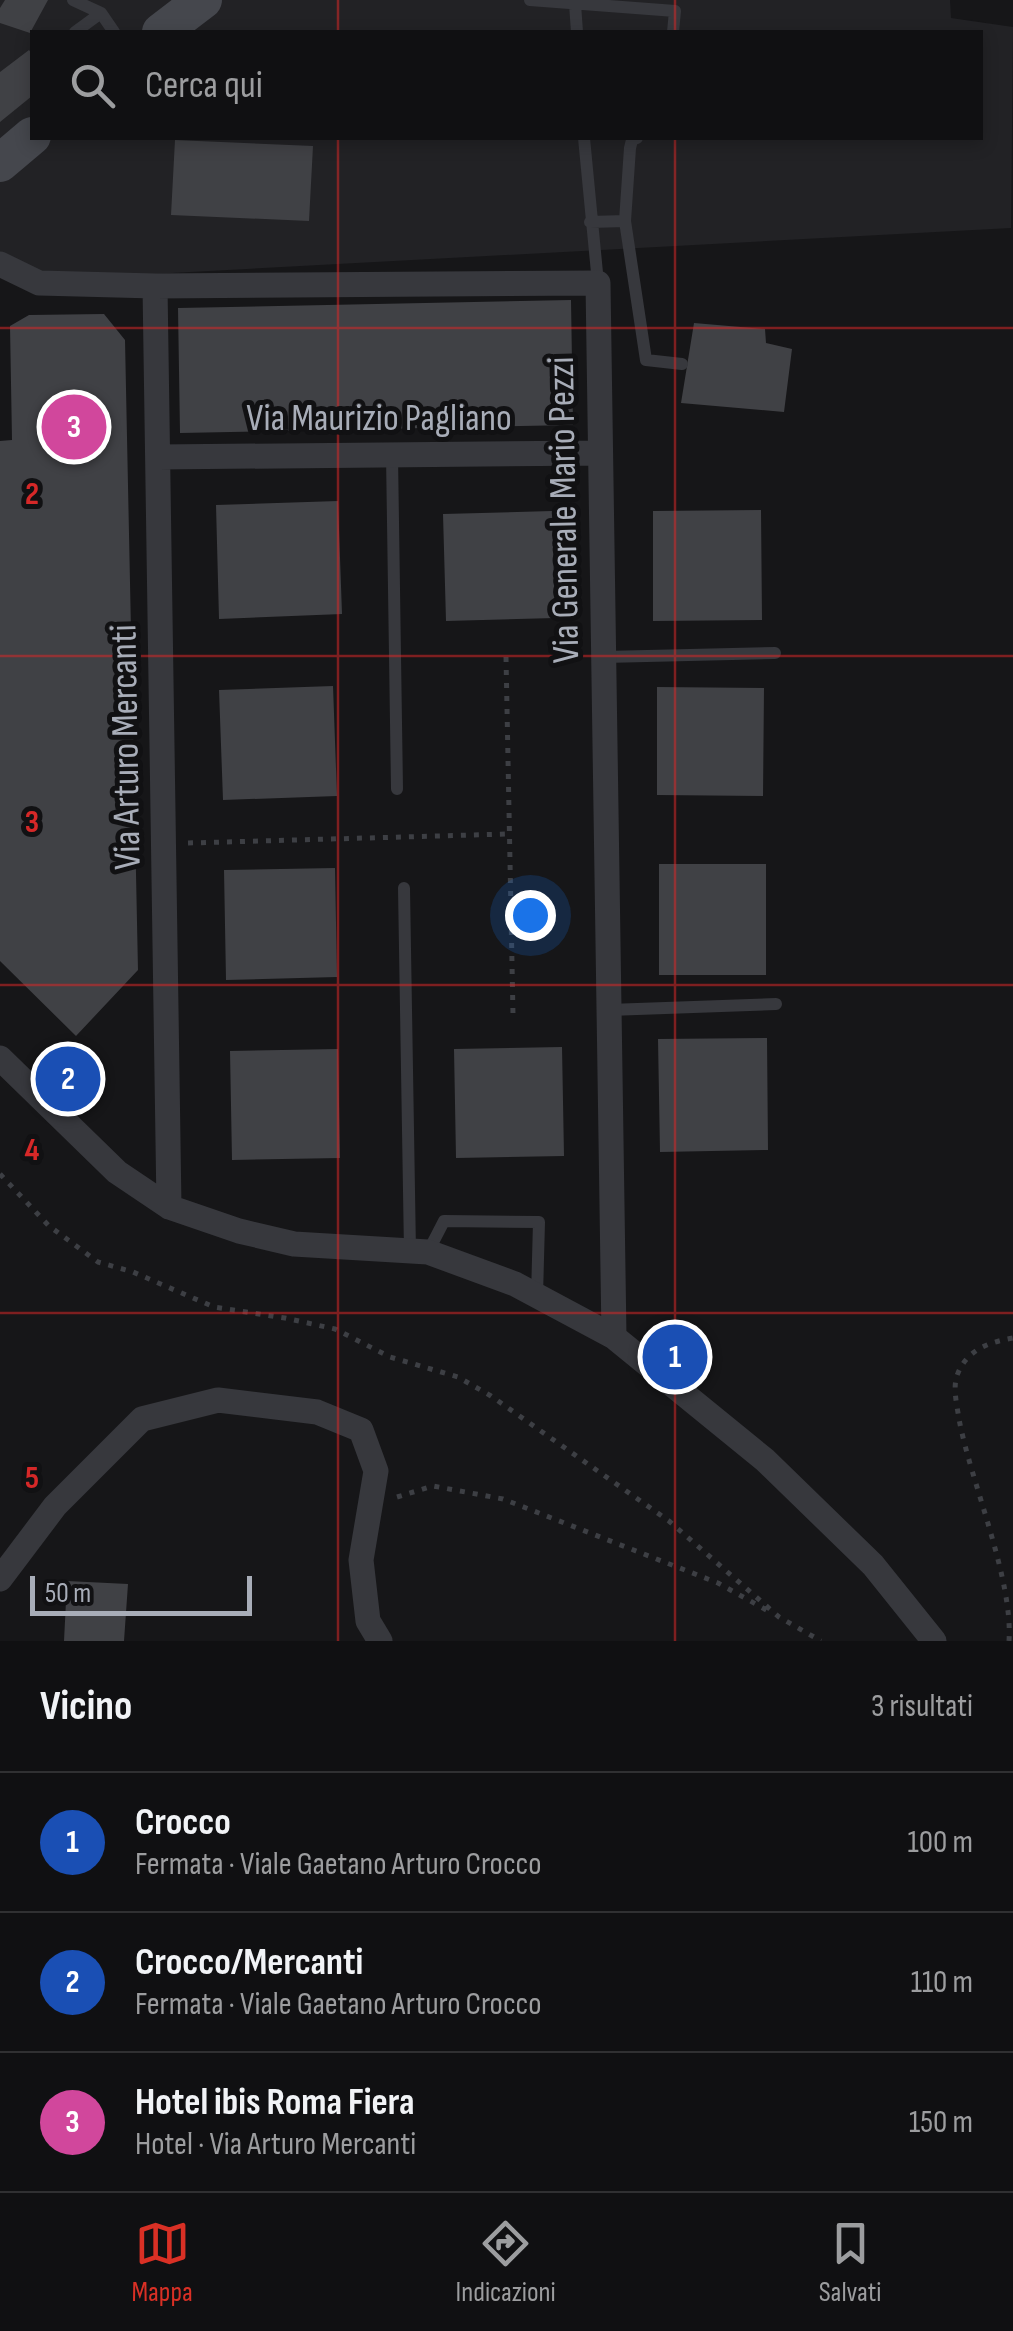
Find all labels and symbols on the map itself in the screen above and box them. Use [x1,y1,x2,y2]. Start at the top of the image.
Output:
street label: Via Generale Mario Pezzi [539,356,589,664]
pin: 3 [42,390,106,464]
street label: Via Maurizio Pagliano [246,396,512,441]
text: 2 [25,475,39,514]
street label: Via Arturo Mercanti [101,624,151,870]
text: 3 [25,803,39,842]
your location [505,890,556,941]
pin: 2 [36,1042,100,1116]
text: 4 [25,1131,40,1170]
pin: 1 [642,1320,708,1394]
text: 5 [25,1459,39,1498]
scale bar [30,1571,252,1616]

